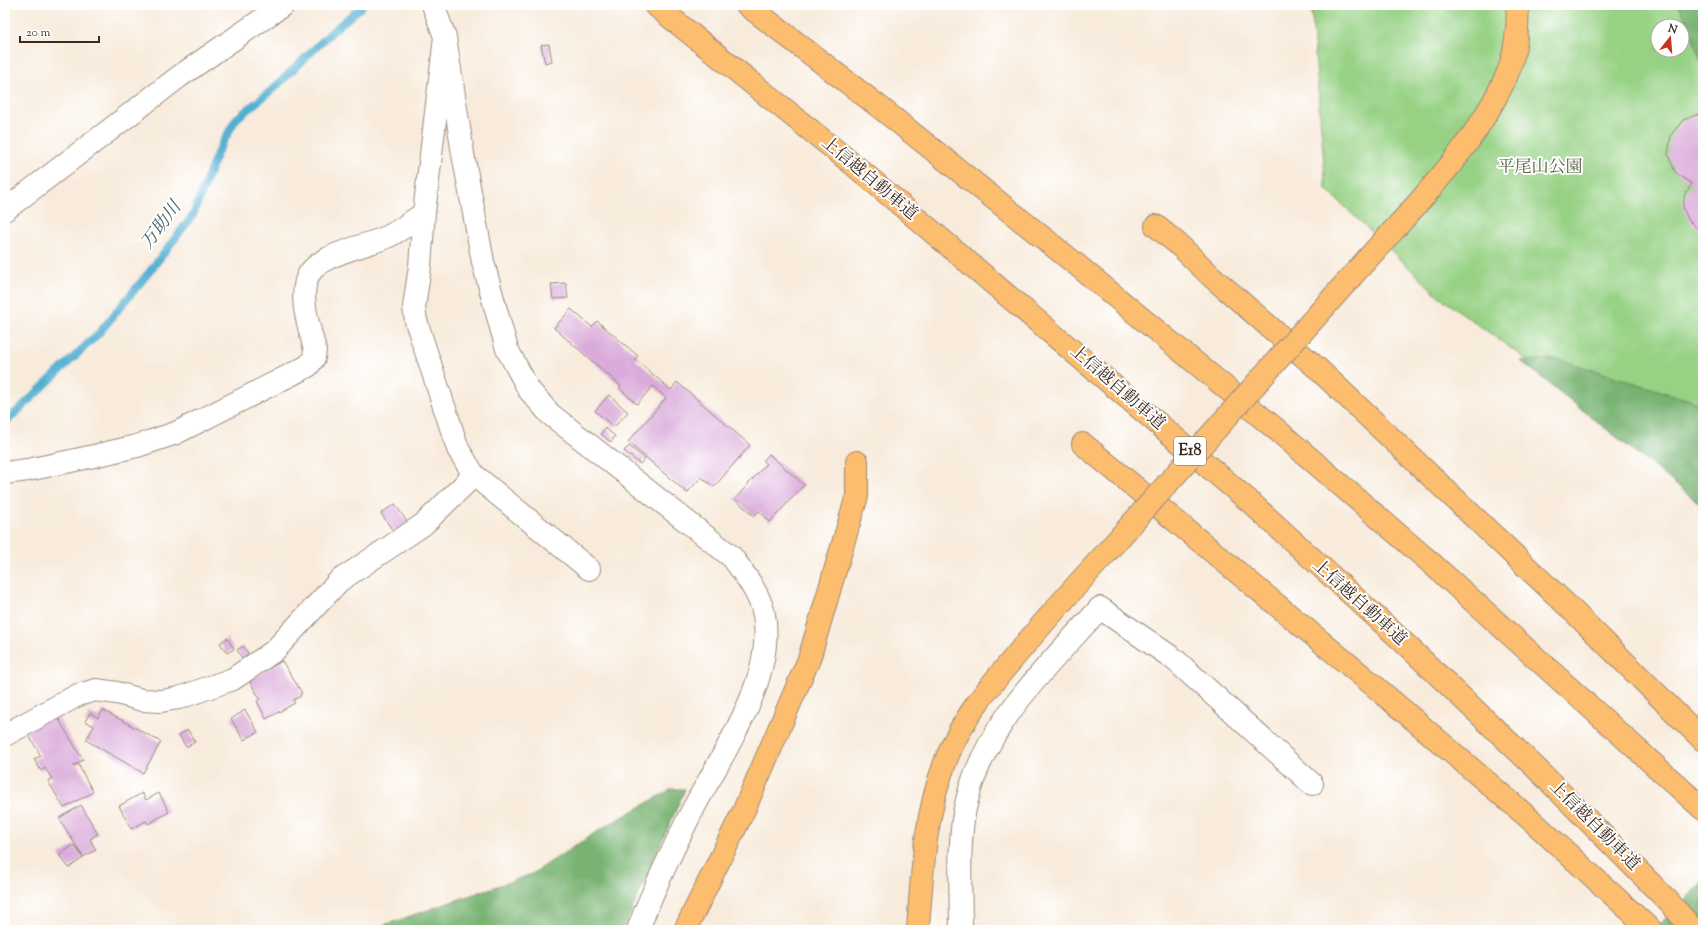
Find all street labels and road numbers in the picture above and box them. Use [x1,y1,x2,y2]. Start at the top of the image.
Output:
street label: 上信越自動車道 [816,132,922,226]
street label: 上信越自動車道 [1064,340,1170,436]
road number: E18 [1174,437,1206,465]
street label: 上信越自動車道 [1307,554,1411,652]
street label: 上信越自動車道 [1543,775,1645,877]

